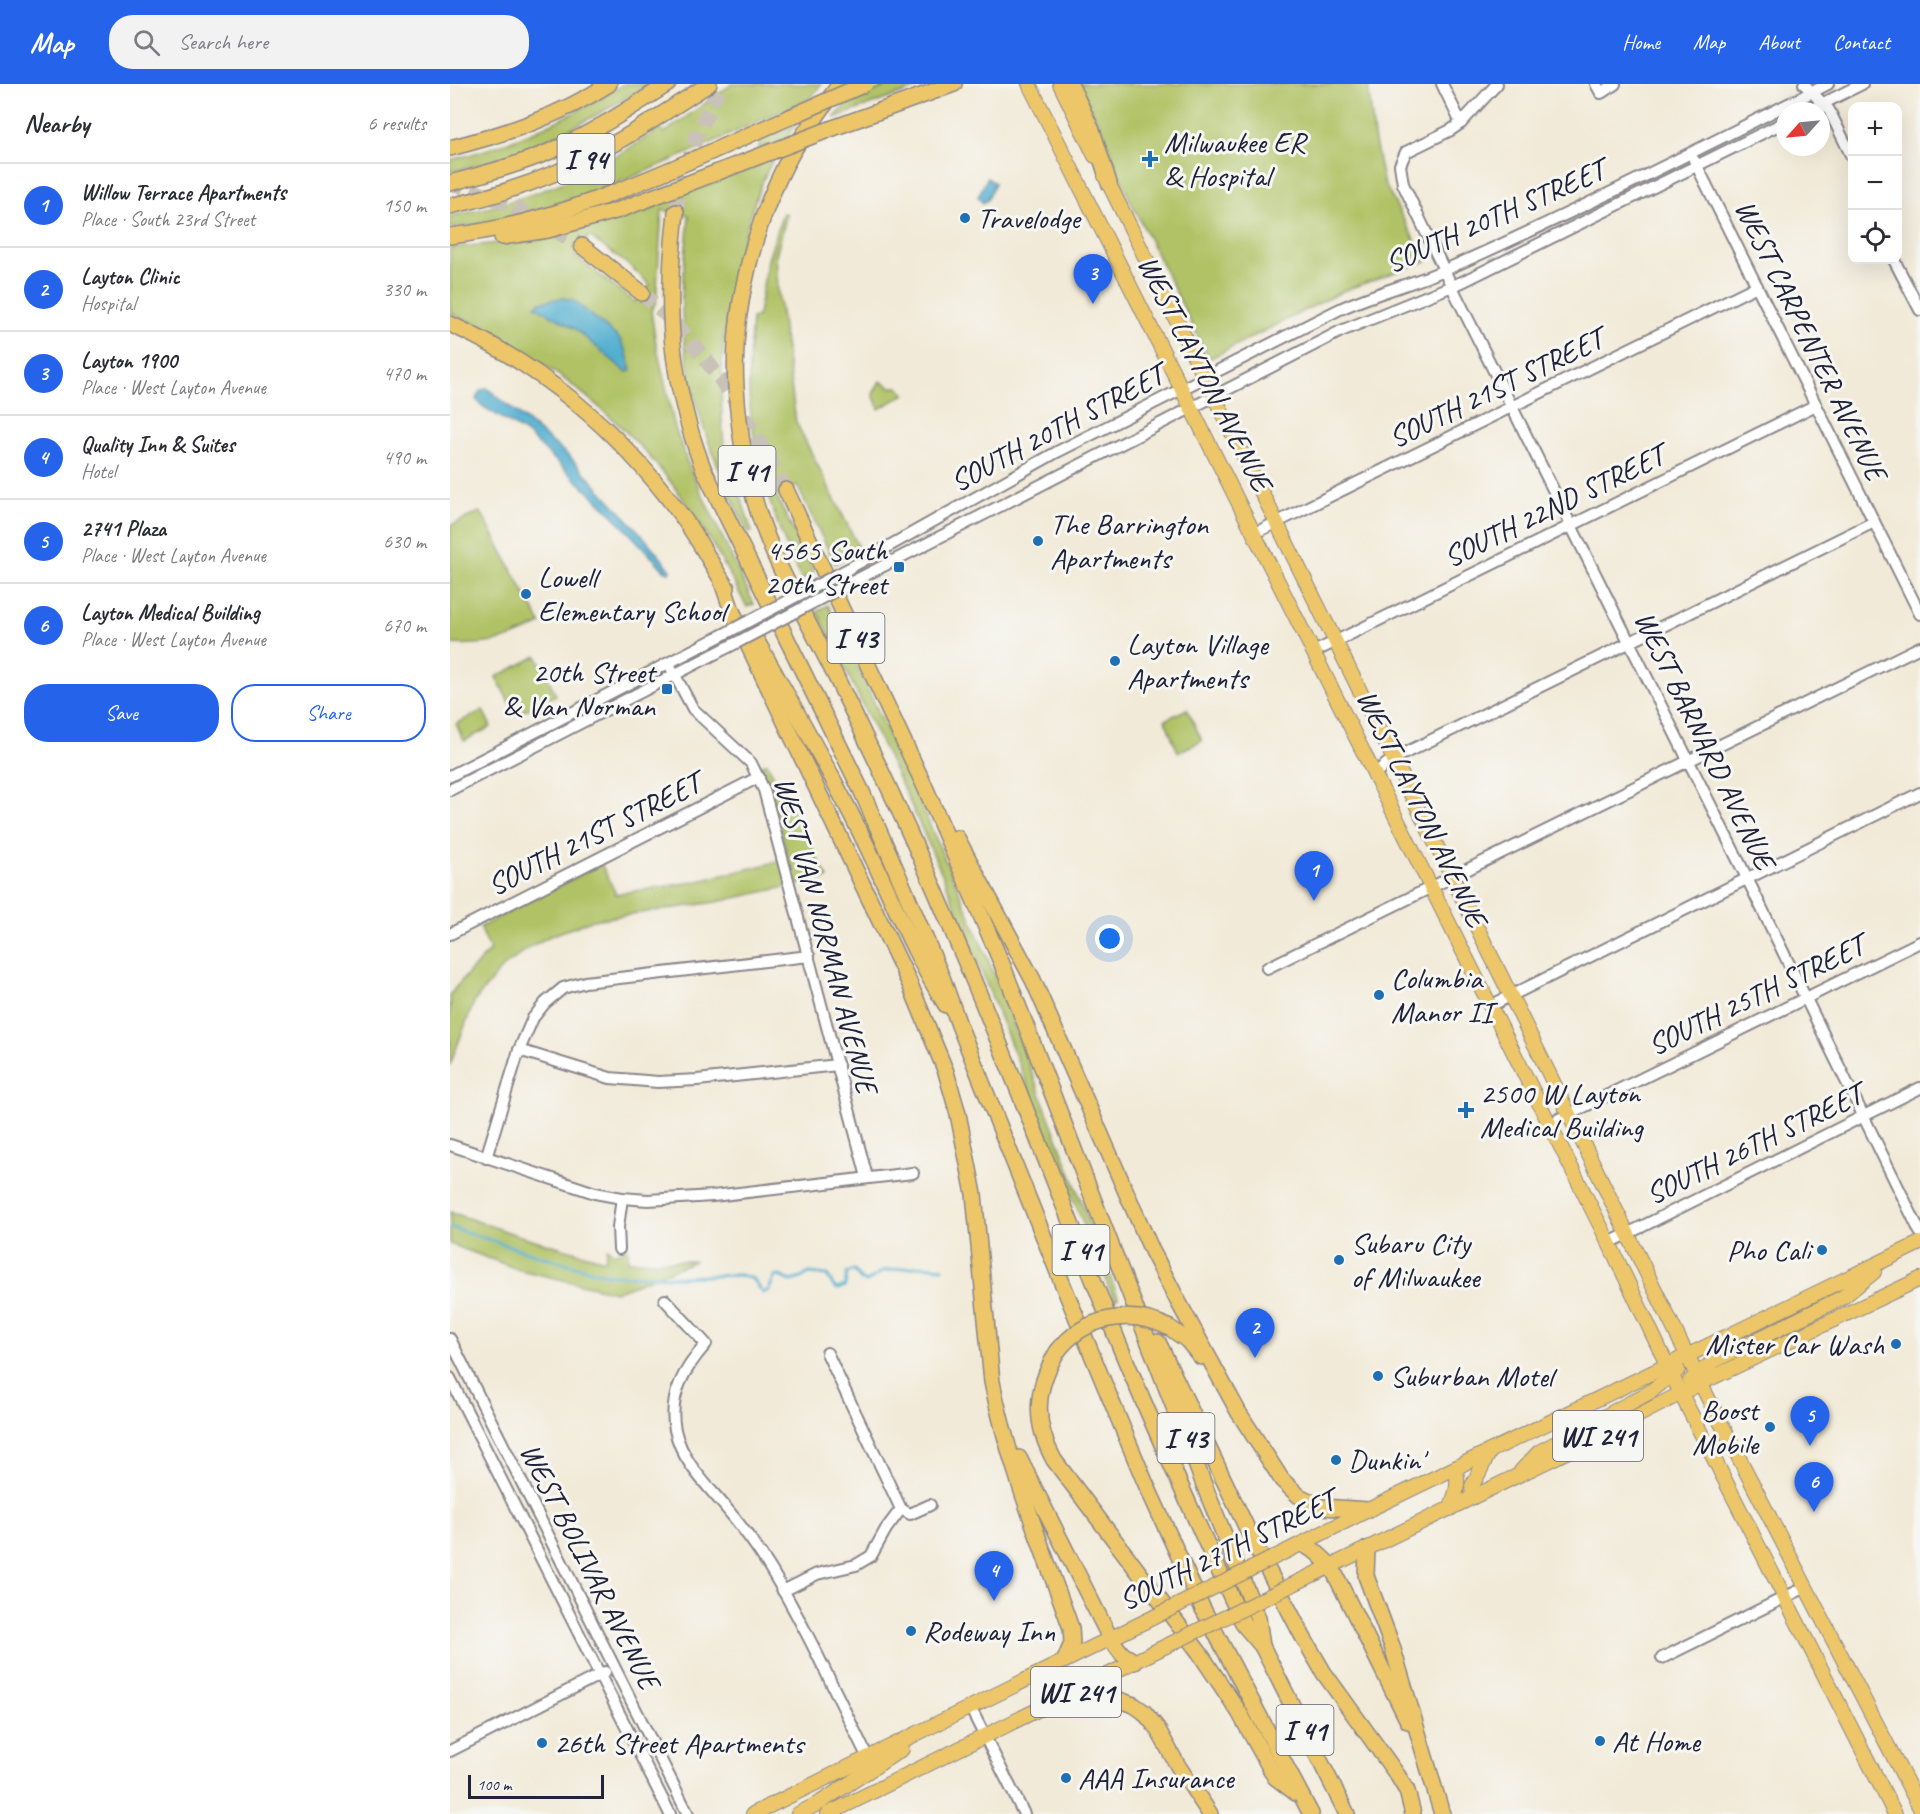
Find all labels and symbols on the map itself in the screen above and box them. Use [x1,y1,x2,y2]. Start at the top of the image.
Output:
north arrow [1776,102,1830,156]
place label: Milwaukee ER & Hospital [1164,123,1309,195]
road number: I 94 [558,134,614,184]
street label: SOUTH 20TH STREET [1379,148,1617,281]
marker: Milwaukee ER & Hospital [1141,150,1159,168]
street label: WEST CARPENTER AVENUE [1727,193,1897,490]
place label: Travelodge [977,199,1082,237]
marker: Travelodge [958,211,972,225]
street label: WEST LAYTON AVENUE [1129,249,1283,501]
pin: 3 [1074,254,1112,304]
street label: SOUTH 21ST STREET [1382,316,1616,456]
street label: SOUTH 20TH STREET [944,352,1177,500]
street label: SOUTH 22ND STREET [1437,433,1677,576]
road number: I 41 [718,446,776,496]
place label: The Barrington Apartments [1050,505,1210,577]
place label: 4565 South 20th Street [764,531,890,603]
marker: The Barrington Apartments [1031,534,1045,548]
place label: Lowell Elementary School [538,558,730,630]
marker: 4565 South 20th Street [892,560,906,574]
marker: Lowell Elementary School [519,587,533,601]
street label: WEST BARNARD AVENUE [1626,605,1786,879]
road number: I 43 [828,613,884,663]
place label: Layton Village Apartments [1127,625,1270,697]
place label: 20th Street & Van Norman [503,653,658,725]
marker: Layton Village Apartments [1108,654,1122,668]
marker: 20th Street & Van Norman [660,682,674,696]
street label: WEST LAYTON AVENUE [1348,683,1498,937]
street label: SOUTH 21ST STREET [481,761,713,904]
street label: WEST VAN NORMAN AVENUE [765,773,887,1101]
pin: 1 [1294,852,1334,901]
street label: SOUTH 25TH STREET [1641,923,1877,1064]
your location [1095,924,1124,953]
place label: Columbia Manor II [1391,959,1498,1031]
marker: Columbia Manor II [1372,988,1386,1002]
street label: SOUTH 26TH STREET [1639,1072,1875,1213]
place label: 2500 W Layton Medical Building [1480,1074,1644,1146]
marker: 2500 W Layton Medical Building [1457,1101,1475,1119]
place label: Subaru City of Milwaukee [1351,1224,1482,1296]
road number: I 41 [1052,1225,1110,1275]
place label: Pho Cali [1727,1231,1813,1269]
marker: Pho Cali [1815,1243,1829,1257]
marker: Subaru City of Milwaukee [1332,1253,1346,1267]
pin: 2 [1236,1308,1274,1358]
place label: Mister Car Wash [1705,1325,1884,1363]
marker: Mister Car Wash [1889,1337,1903,1351]
place label: Suburban Motel [1390,1357,1558,1395]
marker: Suburban Motel [1371,1369,1385,1383]
place label: Boost Mobile [1692,1391,1761,1463]
pin: 5 [1790,1396,1830,1446]
road number: WI 241 [1553,1411,1643,1461]
road number: I 43 [1158,1413,1214,1463]
marker: Boost Mobile [1763,1420,1777,1434]
street label: WEST BOLIVAR AVENUE [512,1437,670,1699]
place label: Dunkin' [1348,1441,1429,1479]
marker: Dunkin' [1329,1453,1343,1467]
pin: 6 [1794,1462,1834,1512]
street label: SOUTH 27TH STREET [1112,1478,1348,1619]
pin: 4 [974,1552,1014,1601]
place label: Rodeway Inn [923,1612,1055,1650]
marker: Rodeway Inn [904,1624,918,1638]
road number: WI 241 [1031,1667,1121,1717]
road number: I 41 [1276,1705,1334,1755]
place label: At Home [1612,1722,1702,1760]
place label: 26th Street Apartments [554,1724,806,1762]
marker: At Home [1593,1734,1607,1748]
marker: 26th Street Apartments [535,1736,549,1750]
place label: AAA Insurance [1078,1759,1236,1797]
marker: AAA Insurance [1059,1771,1073,1785]
scale bar [468,1772,604,1800]

